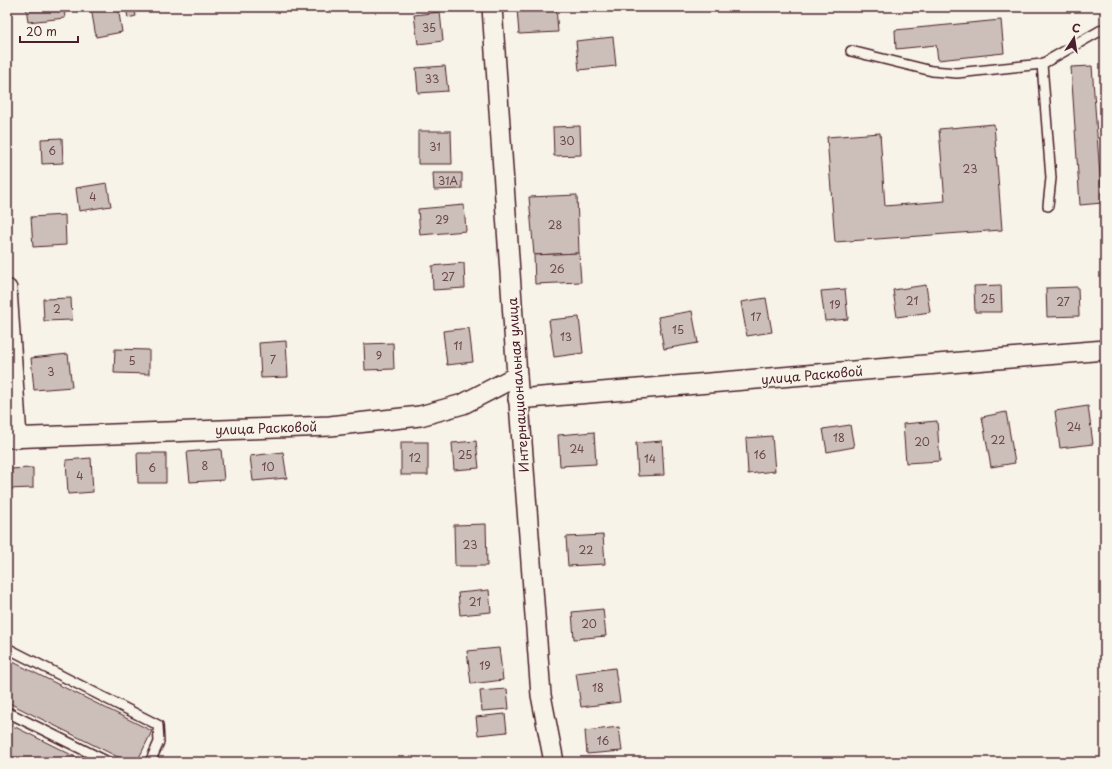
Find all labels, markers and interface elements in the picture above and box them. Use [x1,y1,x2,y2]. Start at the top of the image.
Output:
scale bar [20,18,78,44]
north arrow [1054,18,1094,58]
house number: 35 [422,19,436,36]
text: С [1070,19,1082,37]
text: 20 m [26,22,57,40]
house number: 33 [425,70,439,87]
house number: 30 [559,132,575,149]
house number: 31 [429,138,441,155]
house number: 6 [48,142,56,159]
house number: 23 [963,160,977,177]
house number: 31А [438,172,459,189]
house number: 4 [89,188,97,205]
house number: 29 [435,211,449,228]
house number: 28 [548,216,562,233]
house number: 26 [549,260,565,277]
house number: 27 [441,268,455,285]
house number: 25 [981,290,995,307]
house number: 21 [906,292,918,309]
house number: 27 [1056,293,1070,310]
street label: Интернациональная улица [502,296,533,473]
house number: 19 [829,296,841,313]
house number: 2 [53,300,61,317]
house number: 17 [751,308,762,325]
house number: 15 [672,321,684,338]
house number: 13 [560,328,572,345]
house number: 11 [453,337,463,354]
house number: 9 [376,347,382,364]
house number: 7 [270,351,276,368]
house number: 5 [128,352,136,369]
street label: улица Расковой [760,361,864,388]
house number: 3 [47,363,55,380]
street label: улица Расковой [215,416,317,439]
house number: 24 [1067,418,1081,435]
house number: 18 [833,429,845,446]
house number: 22 [991,431,1005,448]
house number: 20 [914,433,930,450]
house number: 24 [570,440,584,457]
house number: 25 [458,446,472,463]
house number: 16 [754,446,767,463]
house number: 12 [409,449,422,466]
house number: 14 [644,450,656,467]
house number: 8 [202,457,209,474]
house number: 10 [262,458,274,475]
house number: 6 [148,459,156,476]
house number: 4 [76,467,84,484]
house number: 23 [463,536,477,553]
house number: 22 [579,541,593,558]
house number: 21 [469,593,481,610]
house number: 20 [581,615,597,632]
house number: 19 [479,657,491,674]
house number: 18 [592,679,604,696]
house number: 16 [597,732,610,749]

